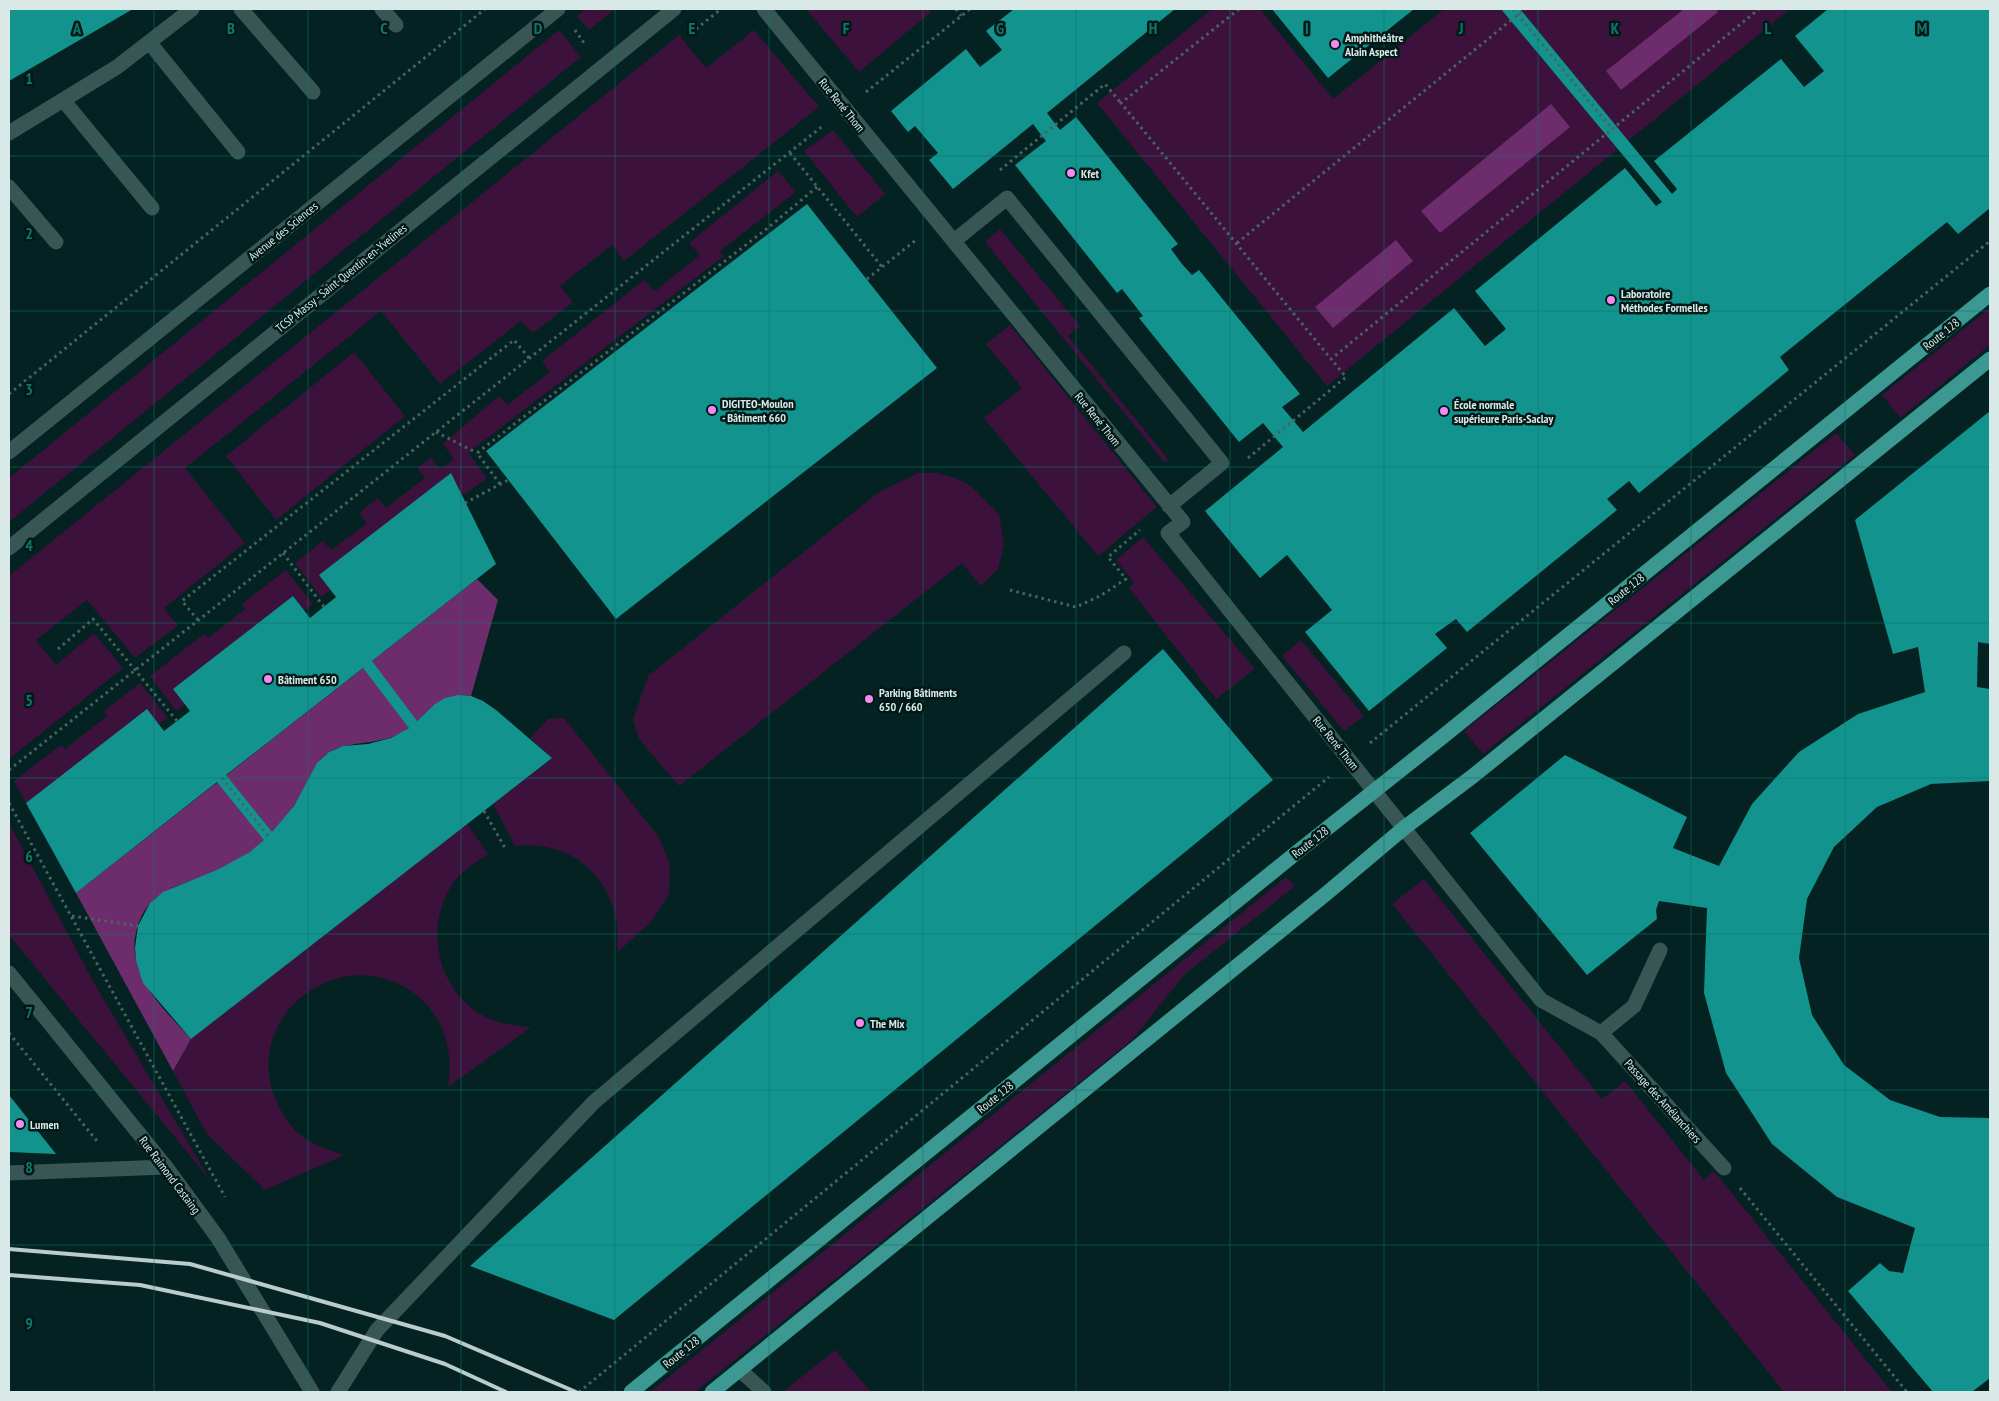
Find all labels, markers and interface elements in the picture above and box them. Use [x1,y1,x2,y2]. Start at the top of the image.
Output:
text: A [72,18,82,38]
text: B [227,18,235,38]
text: C [380,18,388,38]
text: D [534,18,543,38]
text: E [689,18,696,38]
text: F [843,18,850,38]
text: G [996,18,1004,38]
text: H [1149,18,1157,38]
text: I [1305,18,1309,38]
text: J [1458,18,1463,38]
text: K [1611,18,1620,38]
text: L [1765,18,1772,38]
text: M [1917,18,1927,38]
place label: Amphithéâtre Alain Aspect [1344,30,1404,59]
marker: Amphithéâtre Alain Aspect [1329,38,1341,50]
text: 1 [25,68,33,88]
street label: Rue René Thom [816,75,868,135]
place label: Kfet [1081,166,1100,181]
marker: Kfet [1065,167,1077,179]
street label: Avenue des Sciences [245,198,321,264]
street label: TCSP Massy - Saint-Quentin-en-Yvelines [272,220,410,336]
text: 2 [25,223,33,243]
place label: Laboratoire Méthodes Formelles [1621,286,1708,315]
marker: Laboratoire Méthodes Formelles [1605,294,1617,306]
street label: Route 128 [1920,315,1962,353]
text: 3 [25,379,33,399]
street label: Rue René Thom [1072,389,1124,449]
place label: DIGITEO-Moulon - Bâtiment 660 [722,396,794,425]
place label: École normale supérieure Paris-Saclay [1454,397,1554,426]
marker: DIGITEO-Moulon - Bâtiment 660 [706,404,718,416]
marker: École normale supérieure Paris-Saclay [1438,405,1450,417]
text: 4 [25,535,33,555]
street label: Route 128 [1605,570,1647,608]
place label: Bâtiment 650 [278,672,337,687]
marker: Bâtiment 650 [262,673,274,685]
place label: Parking Bâtiments 650 / 660 [879,685,957,714]
text: 5 [25,690,33,710]
marker: Parking Bâtiments 650 / 660 [863,693,875,705]
street label: Rue René Thom [1310,713,1362,773]
street label: Route 128 [1289,823,1331,861]
text: 6 [25,846,33,866]
text: 7 [25,1002,33,1022]
place label: The Mix [870,1016,905,1031]
marker: The Mix [854,1017,866,1029]
street label: Passage des Amélanchiers [1621,1056,1705,1146]
street label: Route 128 [974,1078,1016,1116]
place label: Lumen [30,1117,59,1132]
marker: Lumen [14,1118,26,1130]
street label: Rue Raimond Castaing [136,1133,204,1217]
text: 8 [25,1157,33,1177]
text: 9 [25,1313,33,1333]
street label: Route 128 [660,1333,702,1371]

